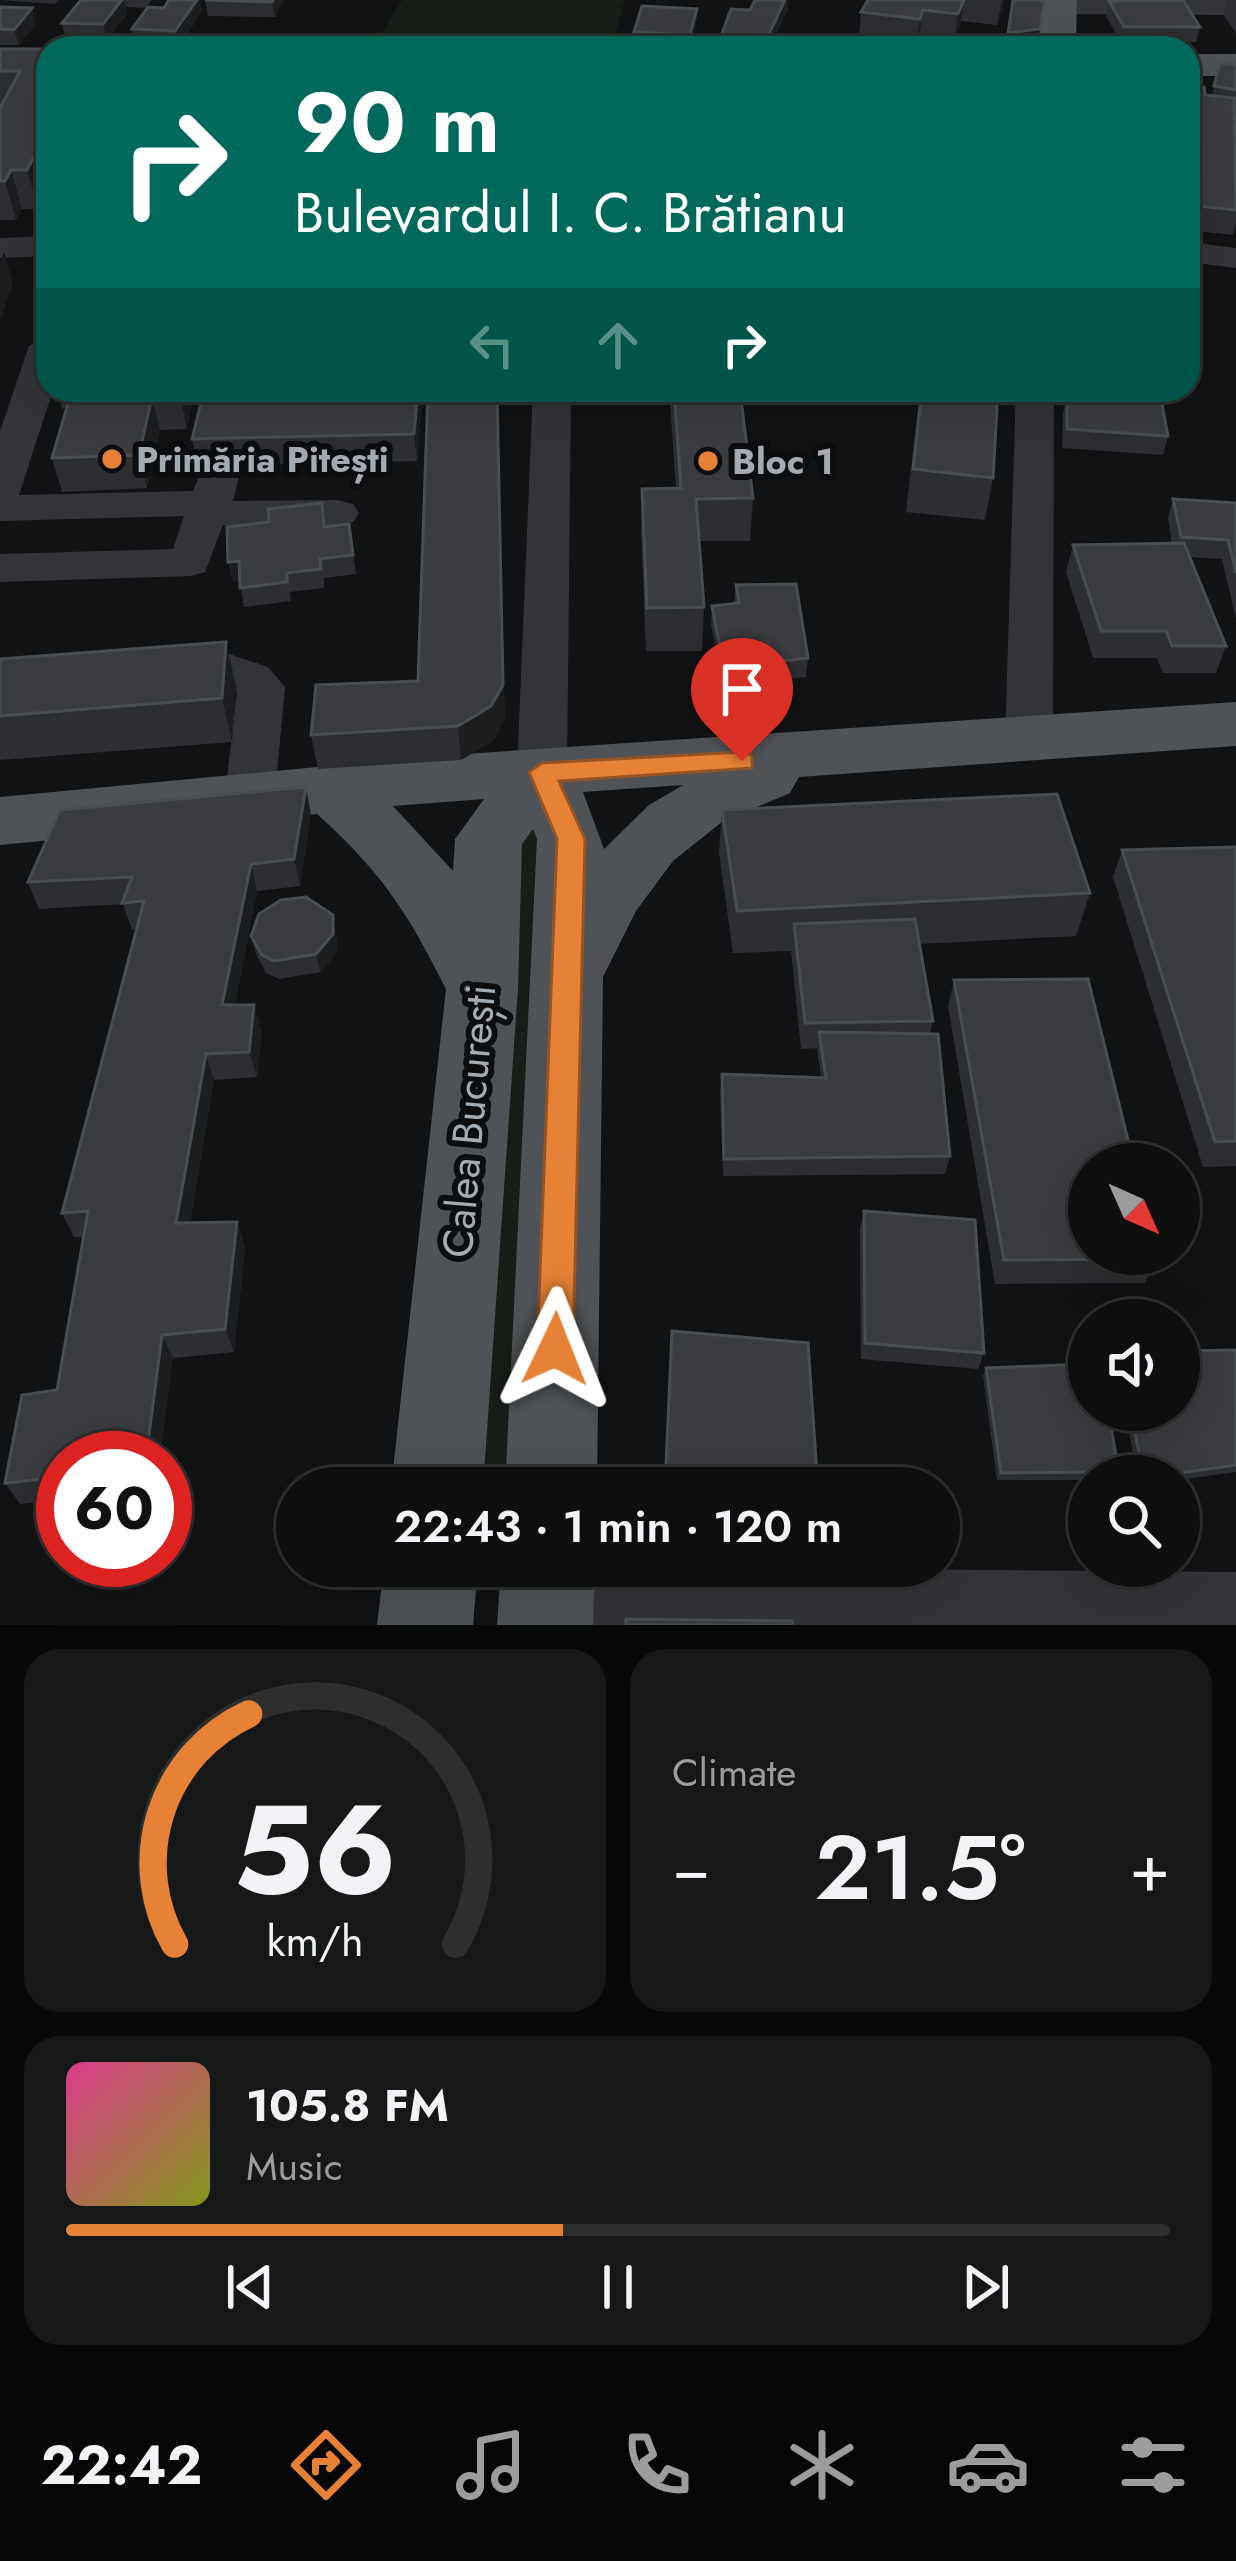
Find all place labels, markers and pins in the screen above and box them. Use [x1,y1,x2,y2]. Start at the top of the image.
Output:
place label: Primăria Pitești [136,433,389,485]
place label: Bloc 1 [732,435,834,487]
marker: Primăria Pitești [99,446,125,472]
marker: Bloc 1 [695,448,721,474]
pin [691,638,793,761]

